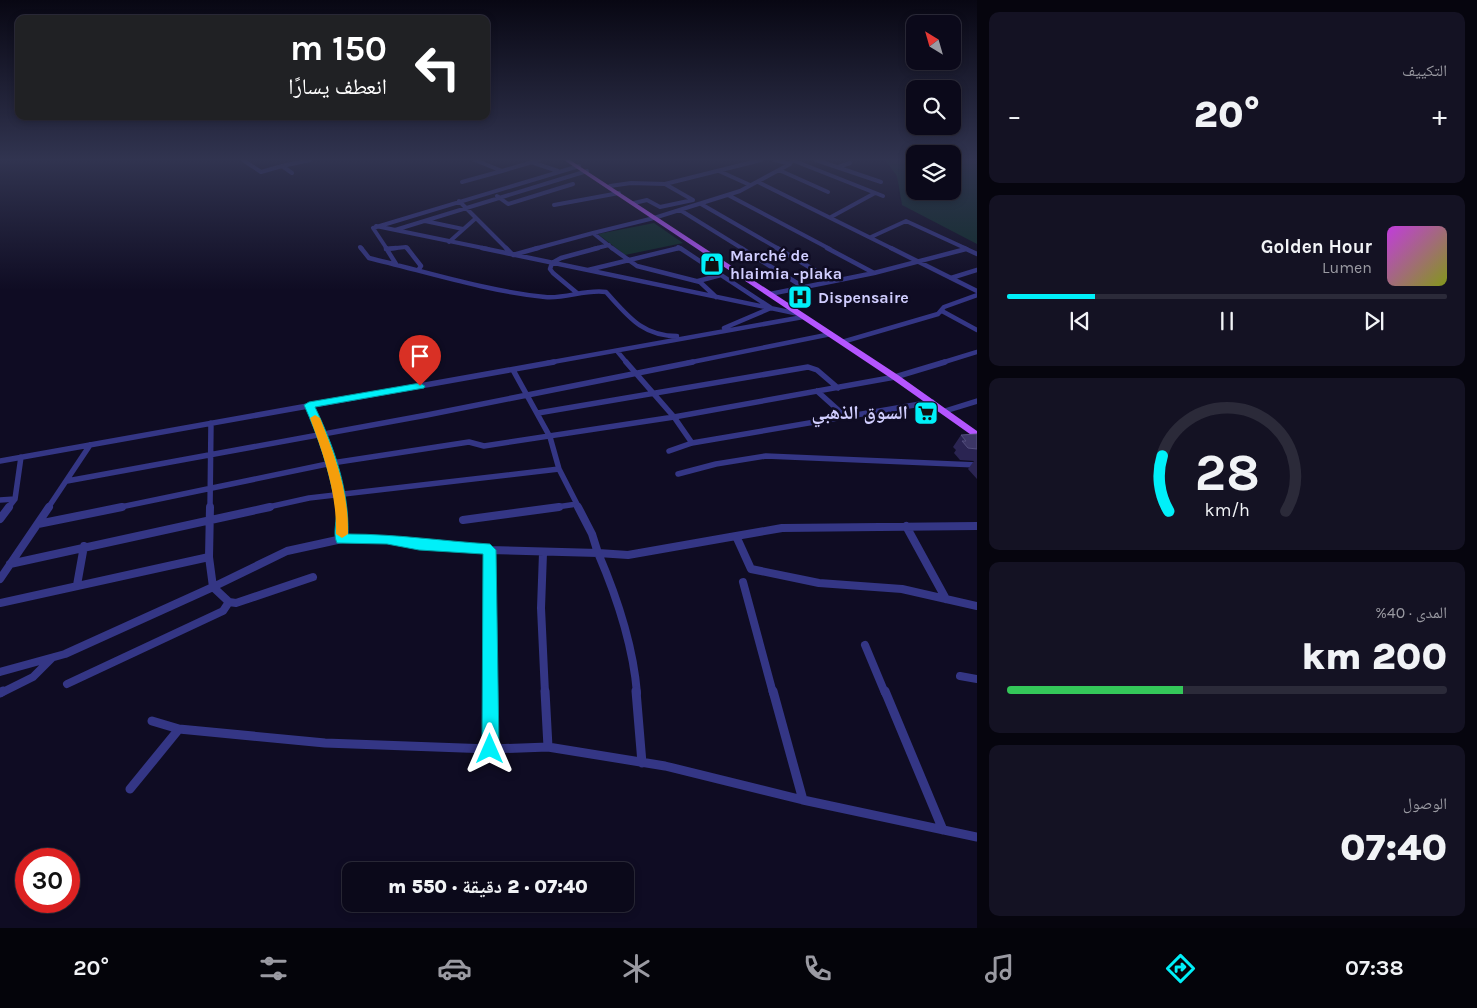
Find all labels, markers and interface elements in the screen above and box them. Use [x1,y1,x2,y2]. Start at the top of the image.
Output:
north arrow [906,15,961,70]
map controls [906,15,961,200]
text: 150 m [290,28,387,69]
icon: left [405,35,470,100]
text: التكييف [1402,61,1447,80]
text: انعطف يسارًا [288,74,387,100]
button: search [906,80,961,135]
text: 20° [1194,92,1260,137]
text: − [1007,99,1022,132]
text: + [1432,99,1447,132]
button: layers [906,145,961,200]
text: Golden Hour [1261,236,1372,258]
place label: Marché de hlaimia -plaka [730,246,842,283]
shop icon: Marché de hlaimia -plaka [699,251,725,277]
text: Lumen [1322,258,1372,277]
hospital icon: Dispensaire [787,284,813,310]
place label: Dispensaire [818,288,909,307]
icon: previous [1066,307,1094,335]
icon: pause [1213,307,1241,335]
icon: next [1360,307,1388,335]
pin [399,335,441,386]
icon: arrive [406,342,434,370]
supermarket icon: السوق الذهبي [913,400,939,426]
place label: السوق الذهبي [812,402,908,428]
text: 28 [1194,442,1260,503]
text: km/h [1204,500,1250,521]
text: المدى · 40% [1375,603,1447,622]
text: 200 km [1301,634,1447,679]
position arrow [463,722,515,774]
text: الوصول [1403,794,1447,813]
text: 07:40 [1340,825,1447,870]
speed limit sign: 30 [15,848,80,913]
text: 07:40 · 2 دقيقة · 550 m [388,876,588,898]
icon: filters [256,951,291,986]
icon: car [437,951,472,986]
icon: climate [619,951,654,986]
icon: phone [800,951,835,986]
icon: music [982,951,1017,986]
icon: directions [1163,951,1198,986]
text: 20° [73,955,109,981]
text: 07:38 [1345,955,1404,981]

